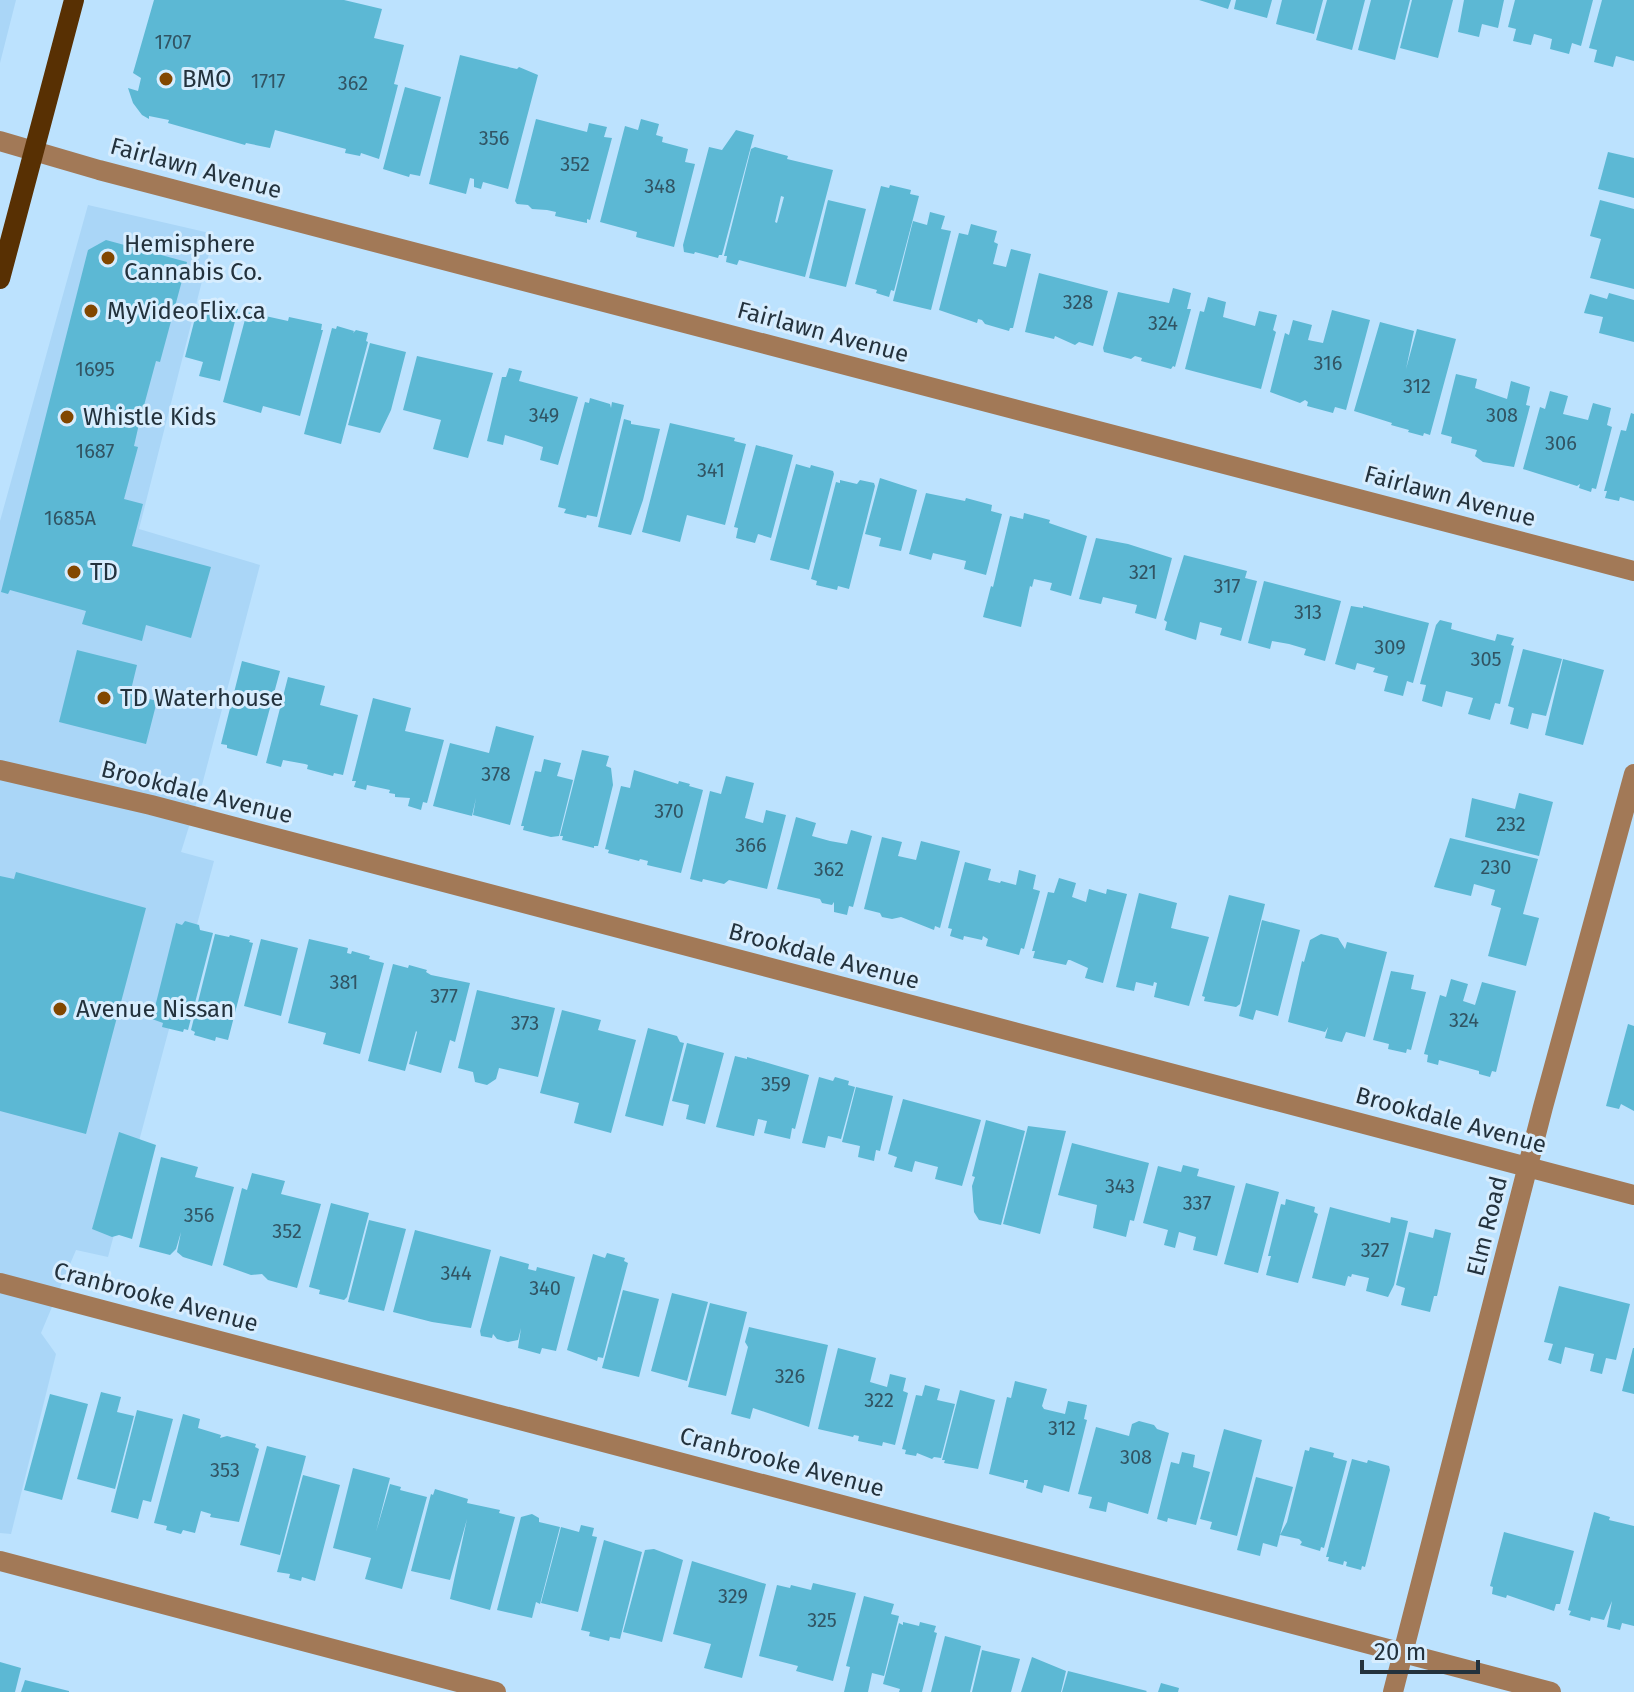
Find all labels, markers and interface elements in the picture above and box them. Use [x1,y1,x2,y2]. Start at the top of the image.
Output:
house number: 1707 [155,30,192,54]
place label: BMO [182,65,232,93]
house number: 1717 [251,69,285,93]
marker: BMO [157,70,175,88]
house number: 362 [338,71,368,95]
house number: 356 [479,126,509,150]
street label: Fairlawn Avenue [107,132,285,204]
house number: 352 [560,152,590,176]
house number: 348 [644,174,676,198]
place label: Hemisphere Cannabis Co. [124,230,263,286]
marker: Hemisphere Cannabis Co. [99,249,117,267]
house number: 328 [1063,290,1093,314]
street label: Fairlawn Avenue [734,296,912,368]
place label: MyVideoFlix.ca [107,297,266,325]
marker: MyVideoFlix.ca [82,302,100,320]
house number: 324 [1148,311,1178,335]
house number: 316 [1314,351,1342,375]
house number: 1695 [75,357,115,381]
house number: 312 [1403,374,1431,398]
place label: Whistle Kids [83,403,216,431]
house number: 349 [529,403,559,427]
house number: 308 [1486,403,1518,427]
marker: Whistle Kids [58,408,76,426]
house number: 306 [1545,431,1577,455]
house number: 1687 [76,439,115,463]
house number: 341 [697,458,725,482]
street label: Fairlawn Avenue [1361,460,1539,532]
house number: 1685A [44,506,96,530]
place label: TD [90,558,118,586]
house number: 321 [1129,560,1157,584]
marker: TD [65,563,83,581]
house number: 317 [1213,574,1241,598]
house number: 313 [1294,600,1322,624]
house number: 309 [1374,635,1406,659]
house number: 305 [1470,647,1502,671]
place label: TD Waterhouse [120,684,283,712]
marker: TD Waterhouse [95,689,113,707]
street label: Brookdale Avenue [98,755,296,829]
house number: 378 [481,762,511,786]
house number: 370 [654,799,684,823]
house number: 232 [1496,812,1526,836]
house number: 366 [735,833,767,857]
house number: 230 [1481,855,1511,879]
house number: 362 [814,857,844,881]
street label: Brookdale Avenue [726,917,922,995]
house number: 381 [329,970,359,994]
house number: 377 [430,984,458,1008]
place label: Avenue Nissan [76,995,234,1023]
marker: Avenue Nissan [51,1000,69,1018]
house number: 324 [1449,1008,1479,1032]
house number: 373 [511,1011,539,1035]
house number: 359 [761,1072,791,1096]
street label: Brookdale Avenue [1353,1081,1549,1159]
street label: Elm Road [1461,1173,1513,1279]
house number: 343 [1105,1174,1135,1198]
house number: 337 [1183,1191,1211,1215]
house number: 356 [184,1203,214,1227]
house number: 352 [272,1219,302,1243]
house number: 327 [1361,1238,1389,1262]
street label: Cranbrooke Avenue [51,1256,261,1338]
house number: 344 [440,1261,472,1285]
house number: 340 [529,1276,561,1300]
house number: 326 [775,1364,805,1388]
house number: 322 [864,1388,894,1412]
house number: 312 [1048,1416,1076,1440]
street label: Cranbrooke Avenue [677,1421,887,1503]
house number: 308 [1120,1445,1152,1469]
house number: 353 [210,1458,240,1482]
house number: 329 [718,1584,748,1608]
house number: 325 [807,1608,837,1632]
scale bar [1362,1624,1478,1674]
text: 20 m [1374,1638,1426,1666]

